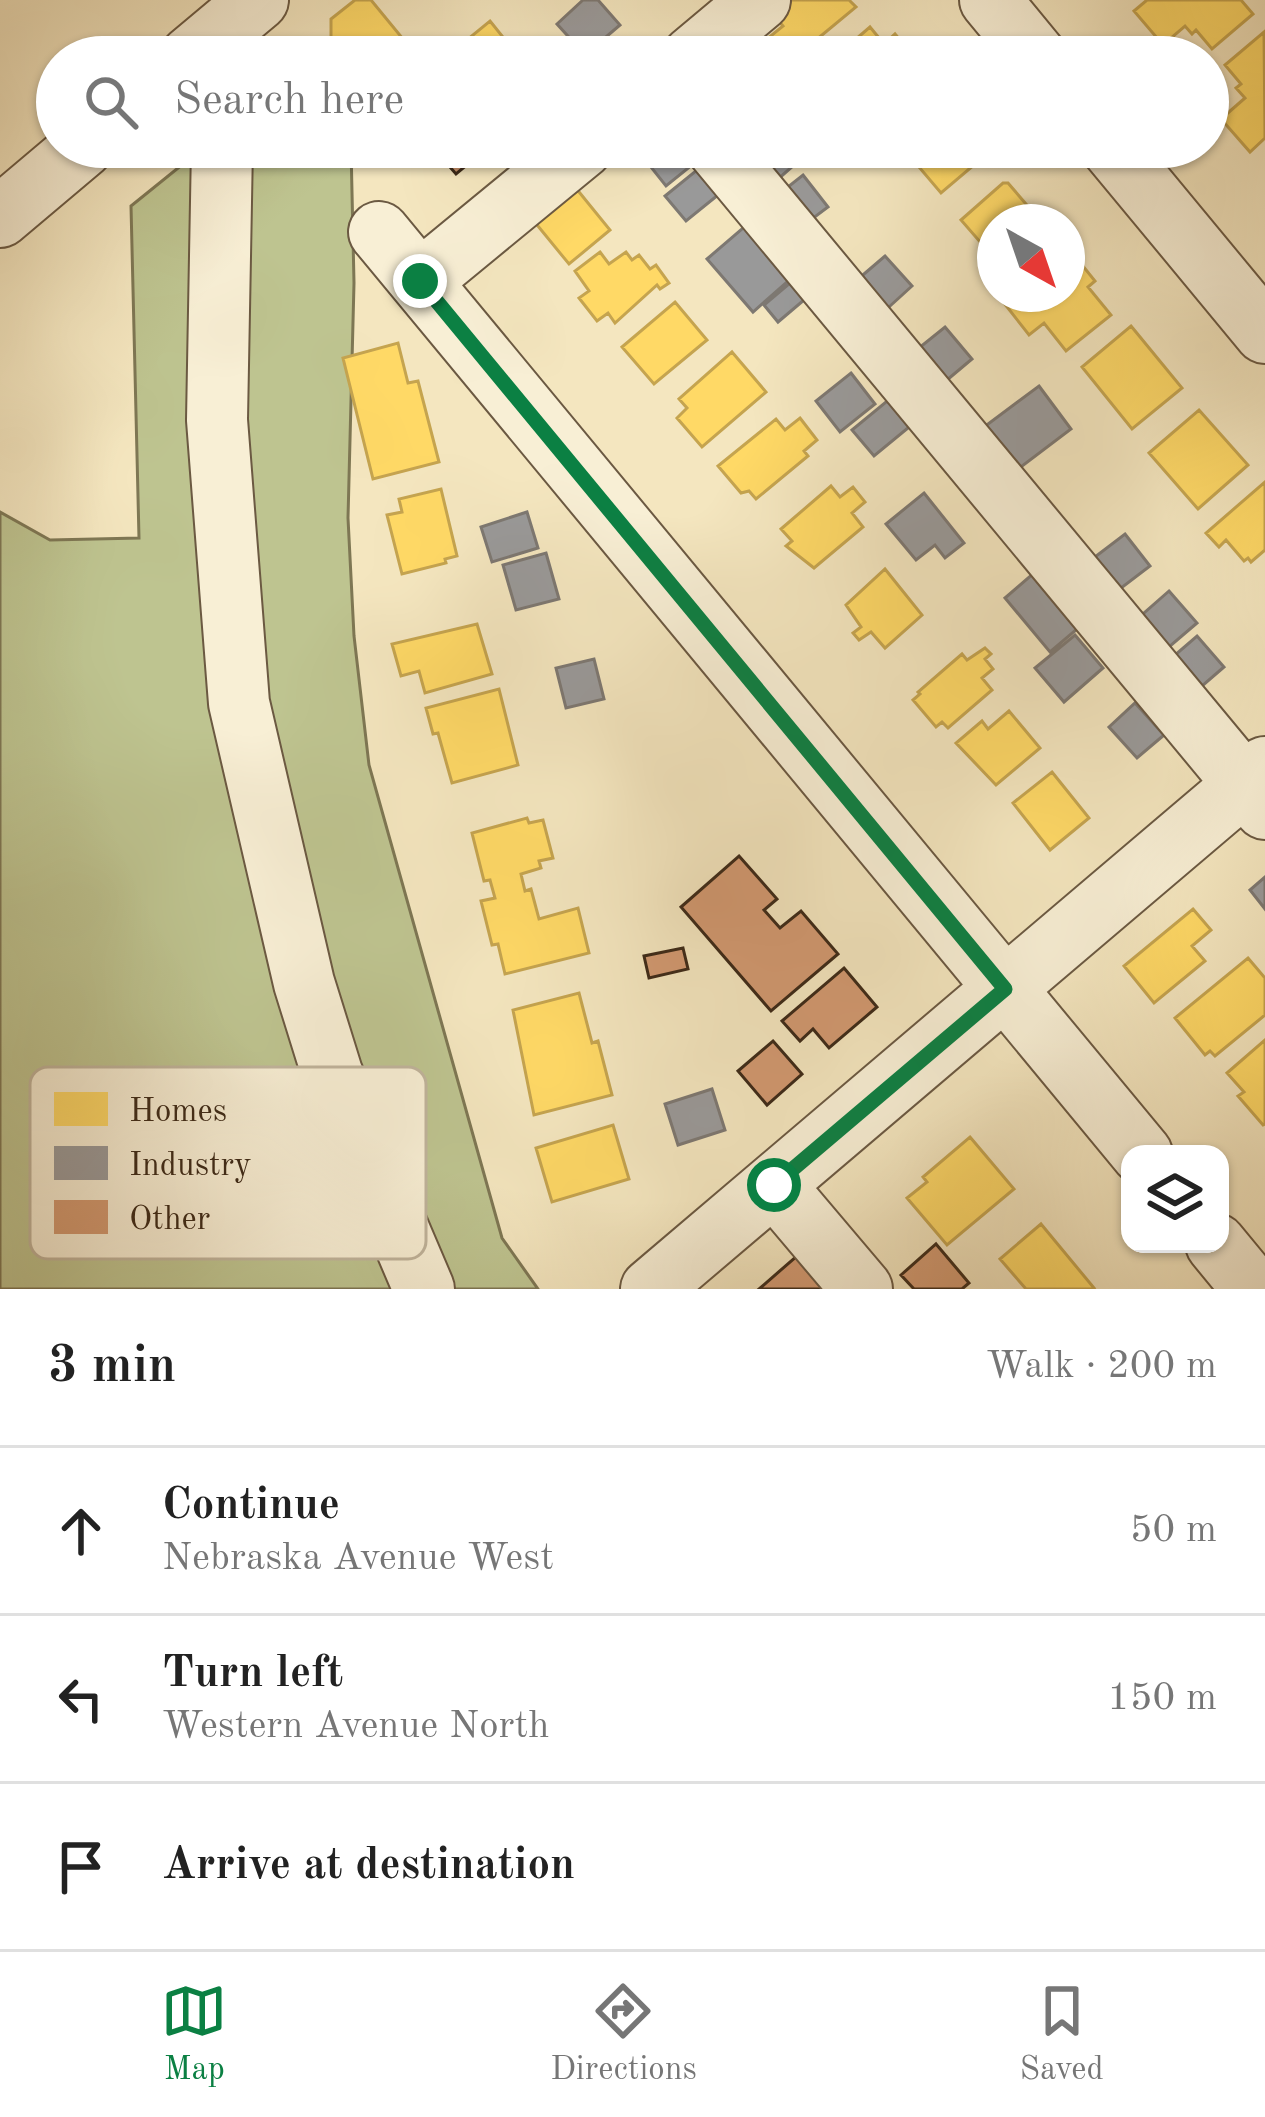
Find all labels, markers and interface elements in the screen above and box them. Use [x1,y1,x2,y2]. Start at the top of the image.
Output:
search box [36,36,1229,168]
icon: search [78,69,144,135]
text: Search here [174,79,404,124]
north arrow [977,204,1085,312]
route end [393,254,447,308]
legend [30,1067,426,1259]
text: Homes [129,1096,227,1129]
map controls [1121,1145,1229,1253]
button: layers [1121,1145,1229,1253]
text: Industry [129,1150,252,1183]
route start [747,1158,801,1212]
text: Other [129,1204,210,1237]
text: 3 min [48,1342,176,1393]
text: Walk · 200 m [986,1347,1217,1386]
text: Continue [162,1484,340,1529]
icon: ahead [48,1498,114,1564]
text: 50 m [1130,1511,1217,1550]
text: Nebraska Avenue West [162,1539,554,1578]
text: Turn left [162,1652,343,1697]
icon: left [48,1666,114,1732]
text: 150 m [1107,1679,1217,1718]
text: Western Avenue North [162,1707,549,1746]
icon: arrive [48,1834,114,1900]
text: Arrive at destination [162,1844,575,1889]
tab: Map [161,1978,227,2091]
tab: Directions [550,1978,697,2091]
tab: Saved [1020,1978,1104,2091]

